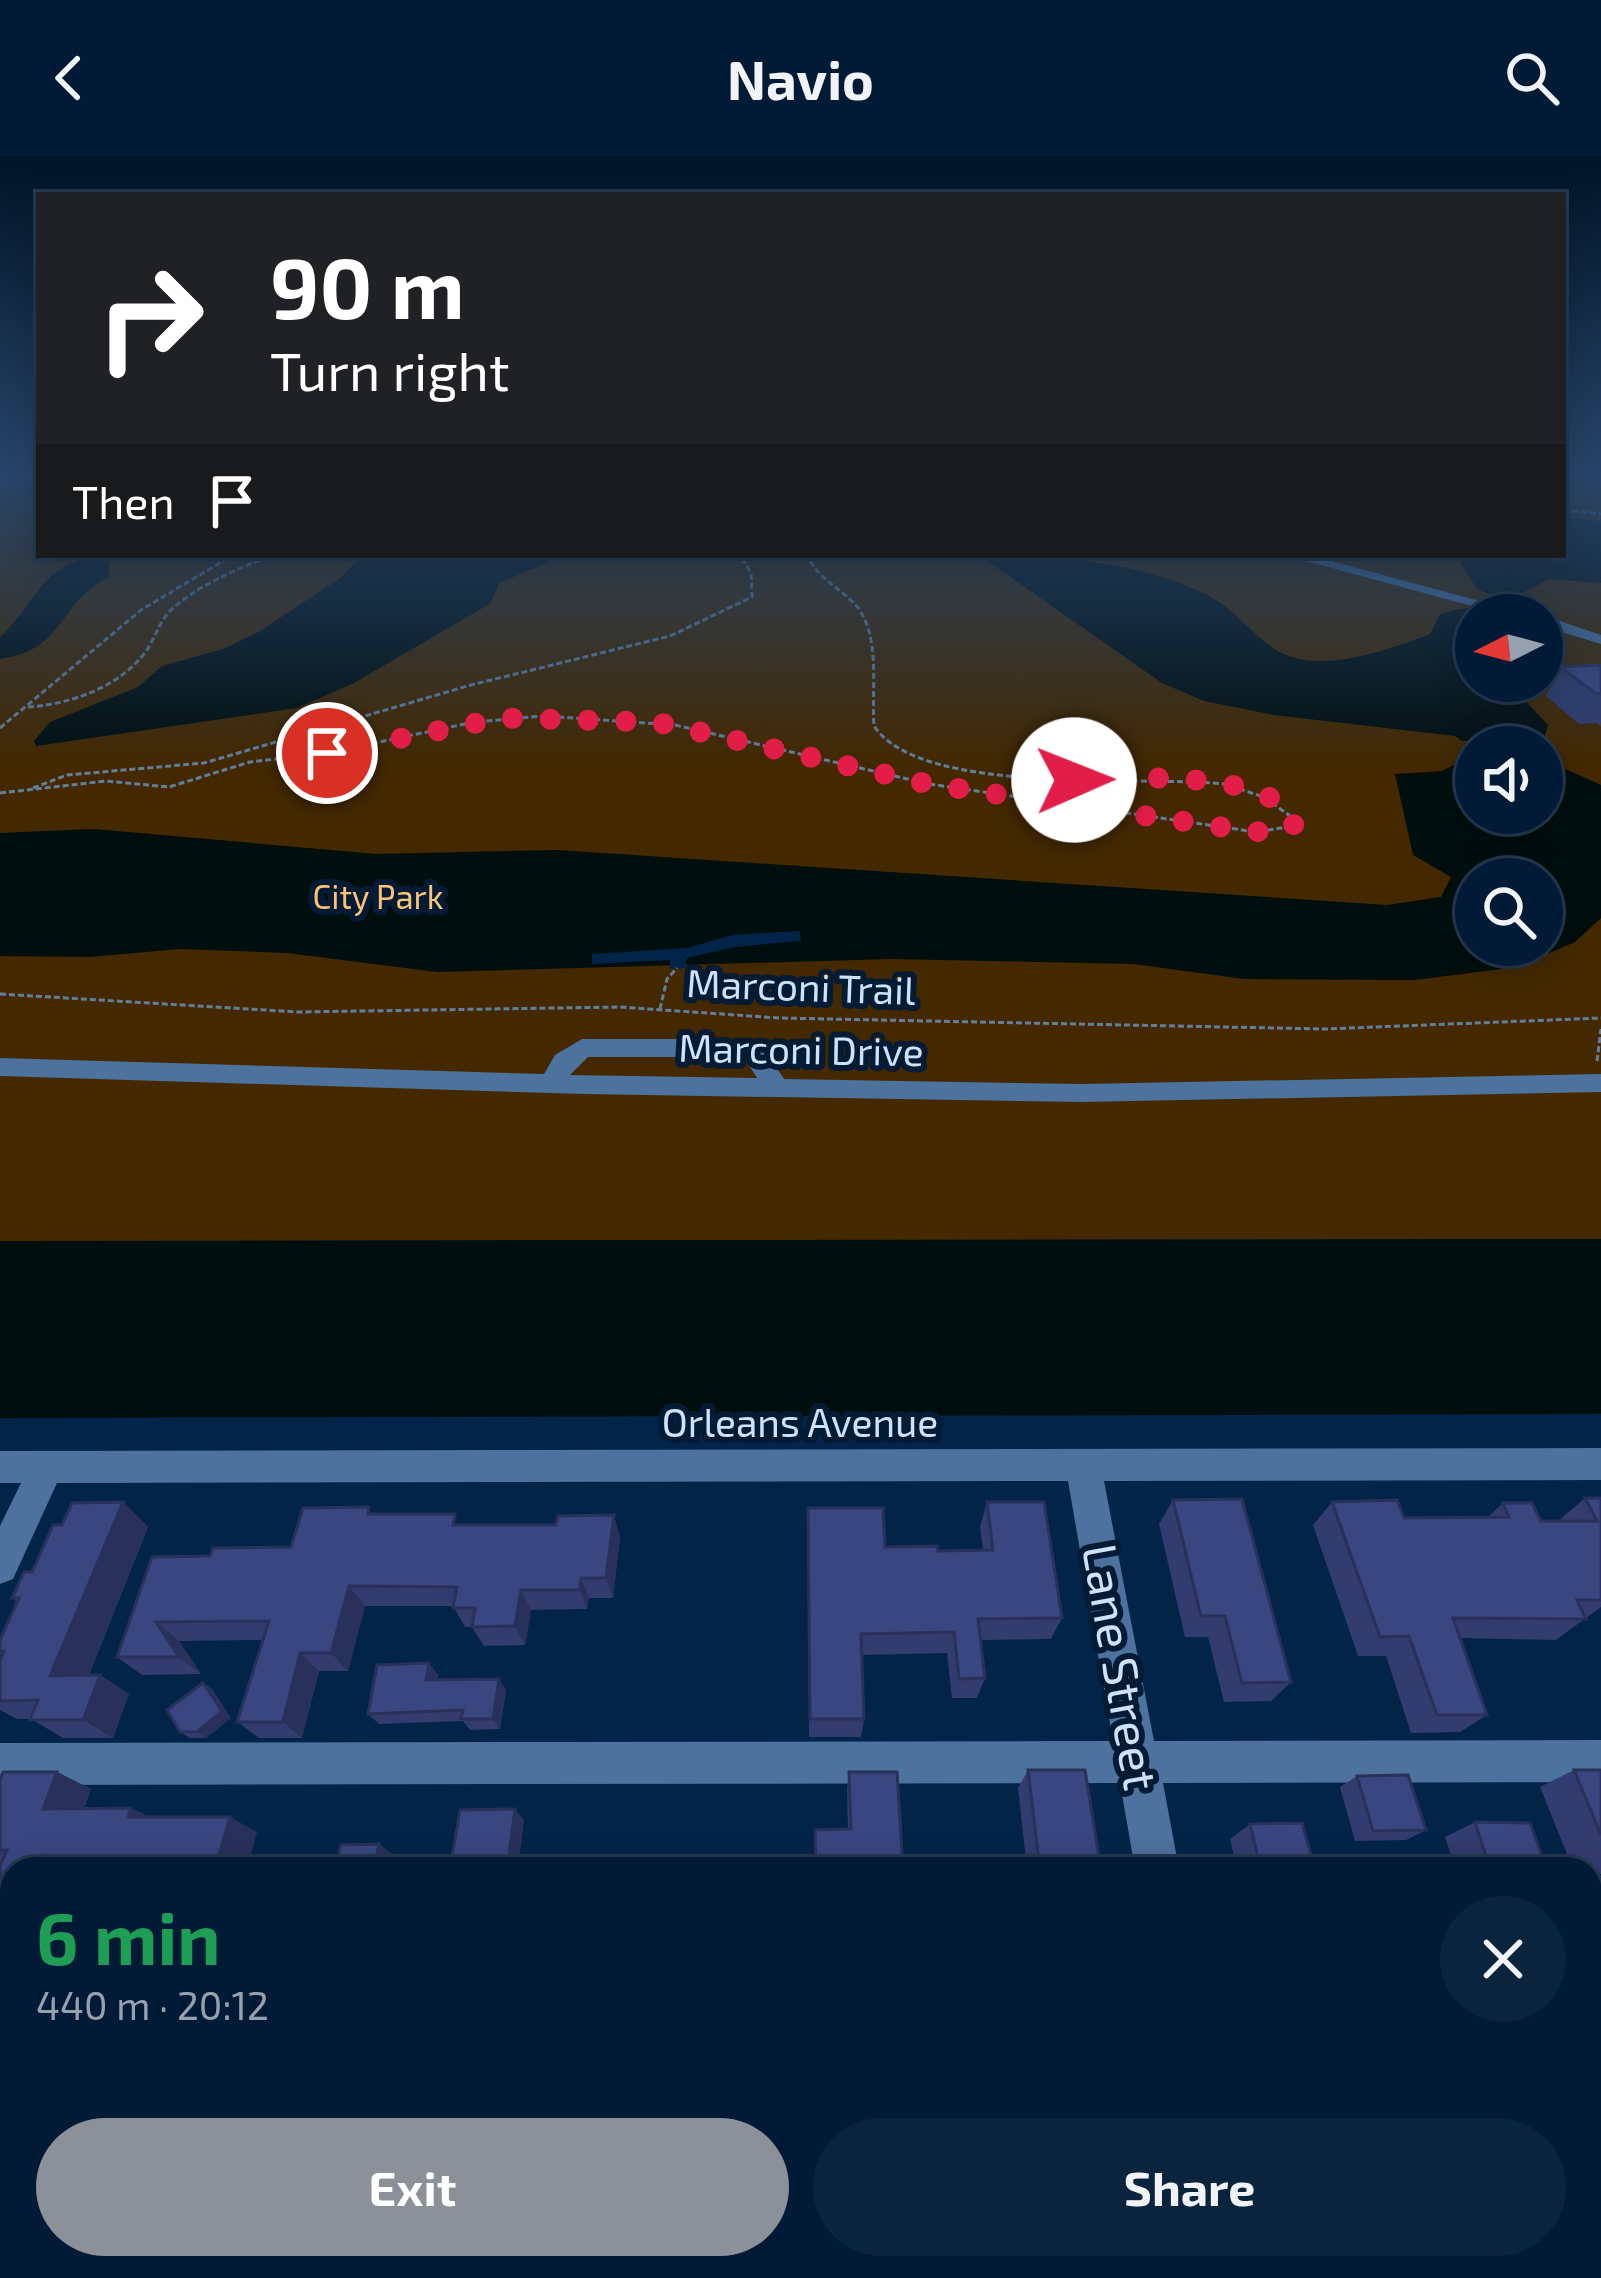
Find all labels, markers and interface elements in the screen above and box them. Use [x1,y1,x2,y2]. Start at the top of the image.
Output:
icon: back [36,45,102,111]
icon: search [1499,45,1565,111]
text: Navio [727,46,874,111]
text: 90 m [270,235,465,336]
icon: right [72,240,228,396]
text: Turn right [270,337,510,402]
icon: arrive [199,468,265,534]
text: Then [72,474,175,528]
north arrow [1455,594,1563,702]
map controls [1455,594,1563,966]
pin [276,702,378,804]
position arrow [1011,717,1137,843]
icon: arrive [294,720,360,786]
button: sound [1455,726,1563,834]
button: search [1455,858,1563,966]
park label: City Park [312,876,444,916]
street label: Marconi Trail [686,958,917,1013]
street label: Marconi Drive [678,1023,924,1074]
street label: Orleans Avenue [662,1398,938,1445]
street label: Lane Street [1072,1539,1172,1794]
text: 6 min [36,1893,221,1979]
button: close [1440,1896,1566,2022]
text: 440 m · 20:12 [36,1981,269,2028]
button: Exit [36,2118,789,2256]
button: Share [813,2118,1566,2256]

